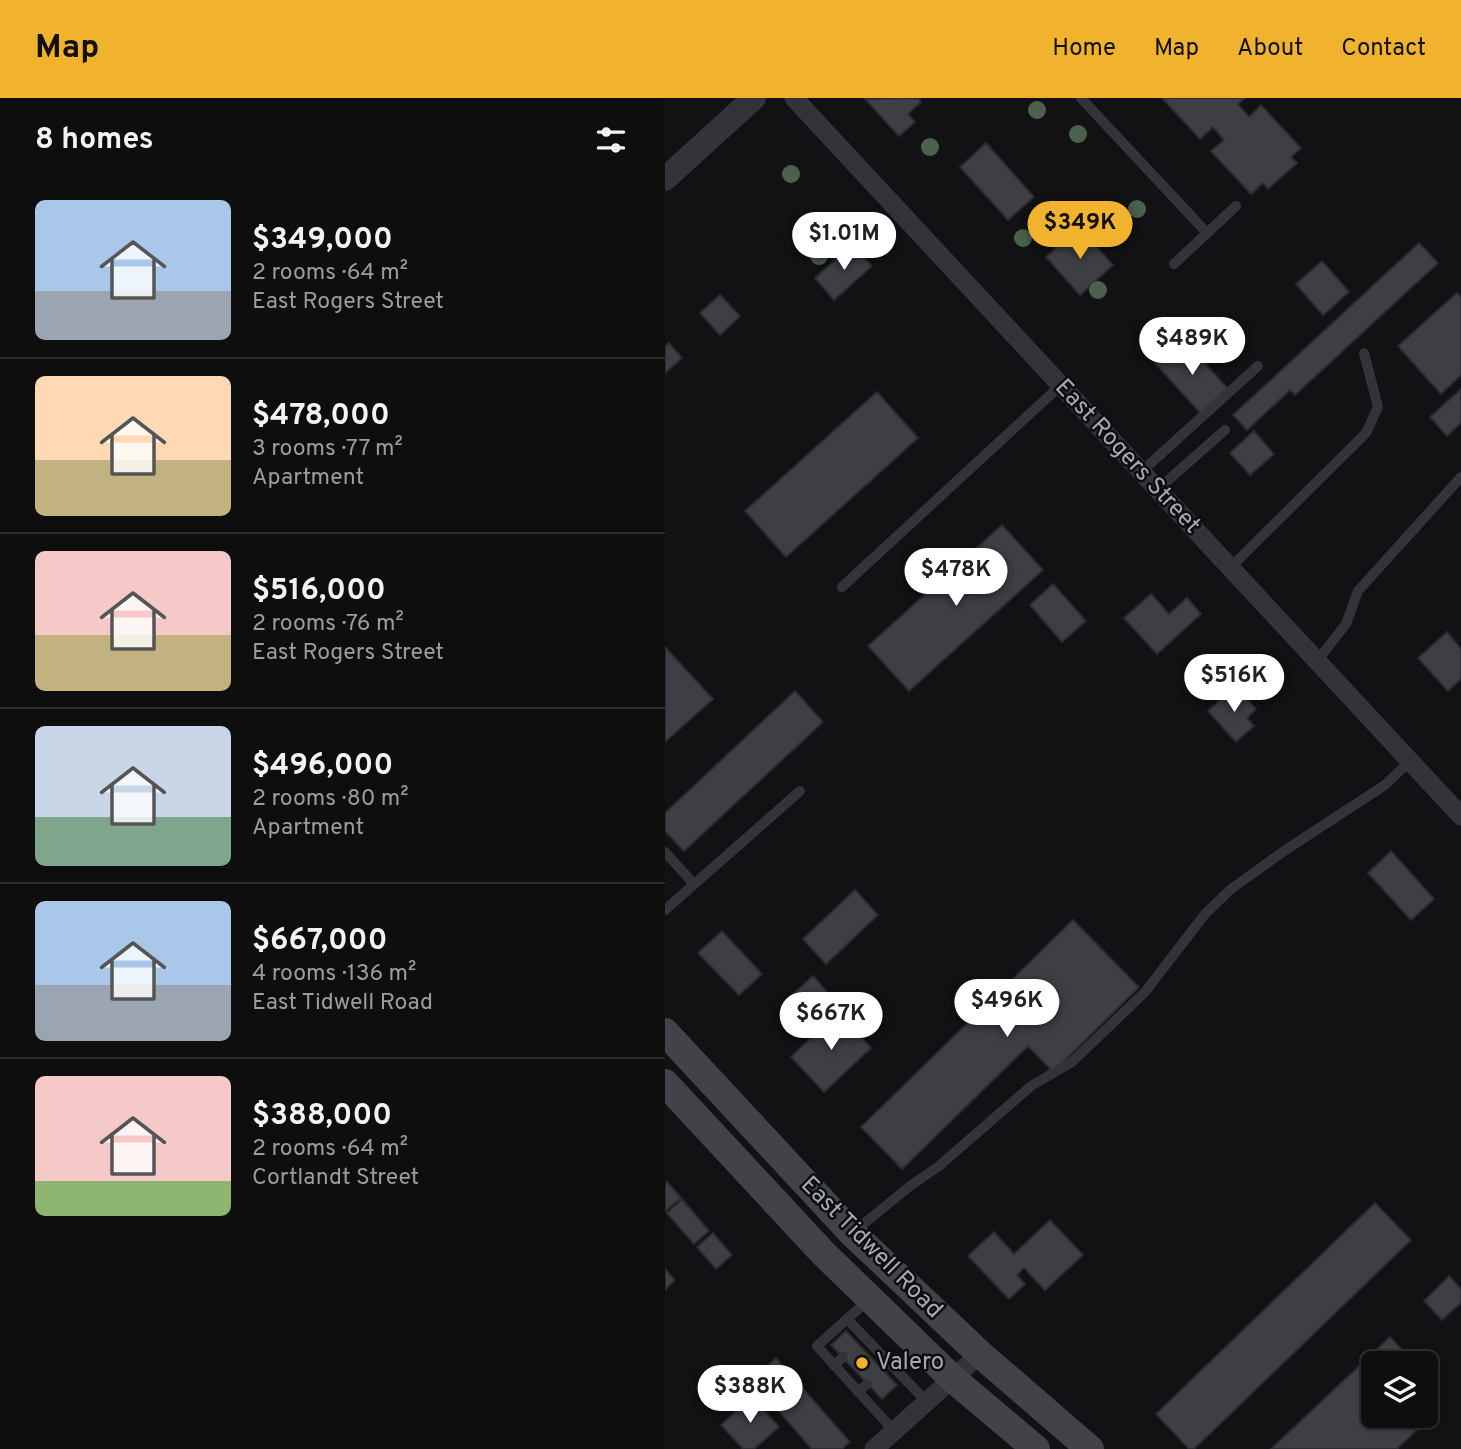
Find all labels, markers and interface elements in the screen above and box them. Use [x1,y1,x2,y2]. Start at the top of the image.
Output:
text: Map [35,28,99,70]
text: Home [1052,34,1116,64]
text: Map [1154,34,1199,64]
text: About [1237,34,1303,64]
text: Contact [1341,34,1426,64]
icon: filters [592,121,630,159]
text: 8 homes [35,122,154,159]
pin: $349K [1031,202,1129,261]
text: $349K [1044,209,1116,238]
pin: $1.01M [787,212,901,272]
text: $1.01M [808,220,880,249]
text: $349,000 [252,222,393,259]
icon: home [91,228,175,312]
text: 2 rooms · 64 m² [252,259,408,288]
text: East Rogers Street [252,288,444,317]
pin: $489K [1143,317,1241,377]
text: $489K [1155,325,1229,354]
street label: East Rogers Street [1048,374,1206,540]
text: $478,000 [252,398,390,435]
icon: home [91,404,175,488]
text: 3 rooms · 77 m² [252,435,403,464]
text: Apartment [252,464,364,493]
pin: $478K [907,548,1005,608]
text: $478K [921,556,991,585]
text: $516,000 [252,573,386,610]
icon: home [91,579,175,663]
text: 2 rooms · 76 m² [252,610,404,639]
text: East Rogers Street [252,639,444,668]
pin: $516K [1185,654,1283,714]
text: $516K [1200,662,1268,691]
text: $496,000 [252,748,393,785]
icon: home [91,754,175,838]
text: 2 rooms · 80 m² [252,785,409,814]
text: Apartment [252,814,364,843]
text: $667,000 [252,923,387,960]
icon: home [91,929,175,1013]
text: 4 rooms · 136 m² [252,960,416,989]
pin: $496K [958,979,1056,1039]
text: $496K [970,987,1044,1016]
text: East Tidwell Road [252,989,433,1018]
pin: $667K [782,992,880,1052]
text: $667K [796,1000,866,1029]
text: $388,000 [252,1098,392,1135]
icon: home [91,1104,175,1188]
text: 2 rooms · 64 m² [252,1135,408,1164]
text: Cortlandt Street [252,1164,419,1193]
street label: East Tidwell Road [794,1171,948,1325]
place label: Valero [876,1348,944,1378]
map controls [1361,1351,1438,1428]
button: layers [1361,1351,1438,1428]
marker: Valero [854,1355,870,1371]
pin: $388K [701,1366,799,1425]
text: $388K [714,1373,786,1402]

